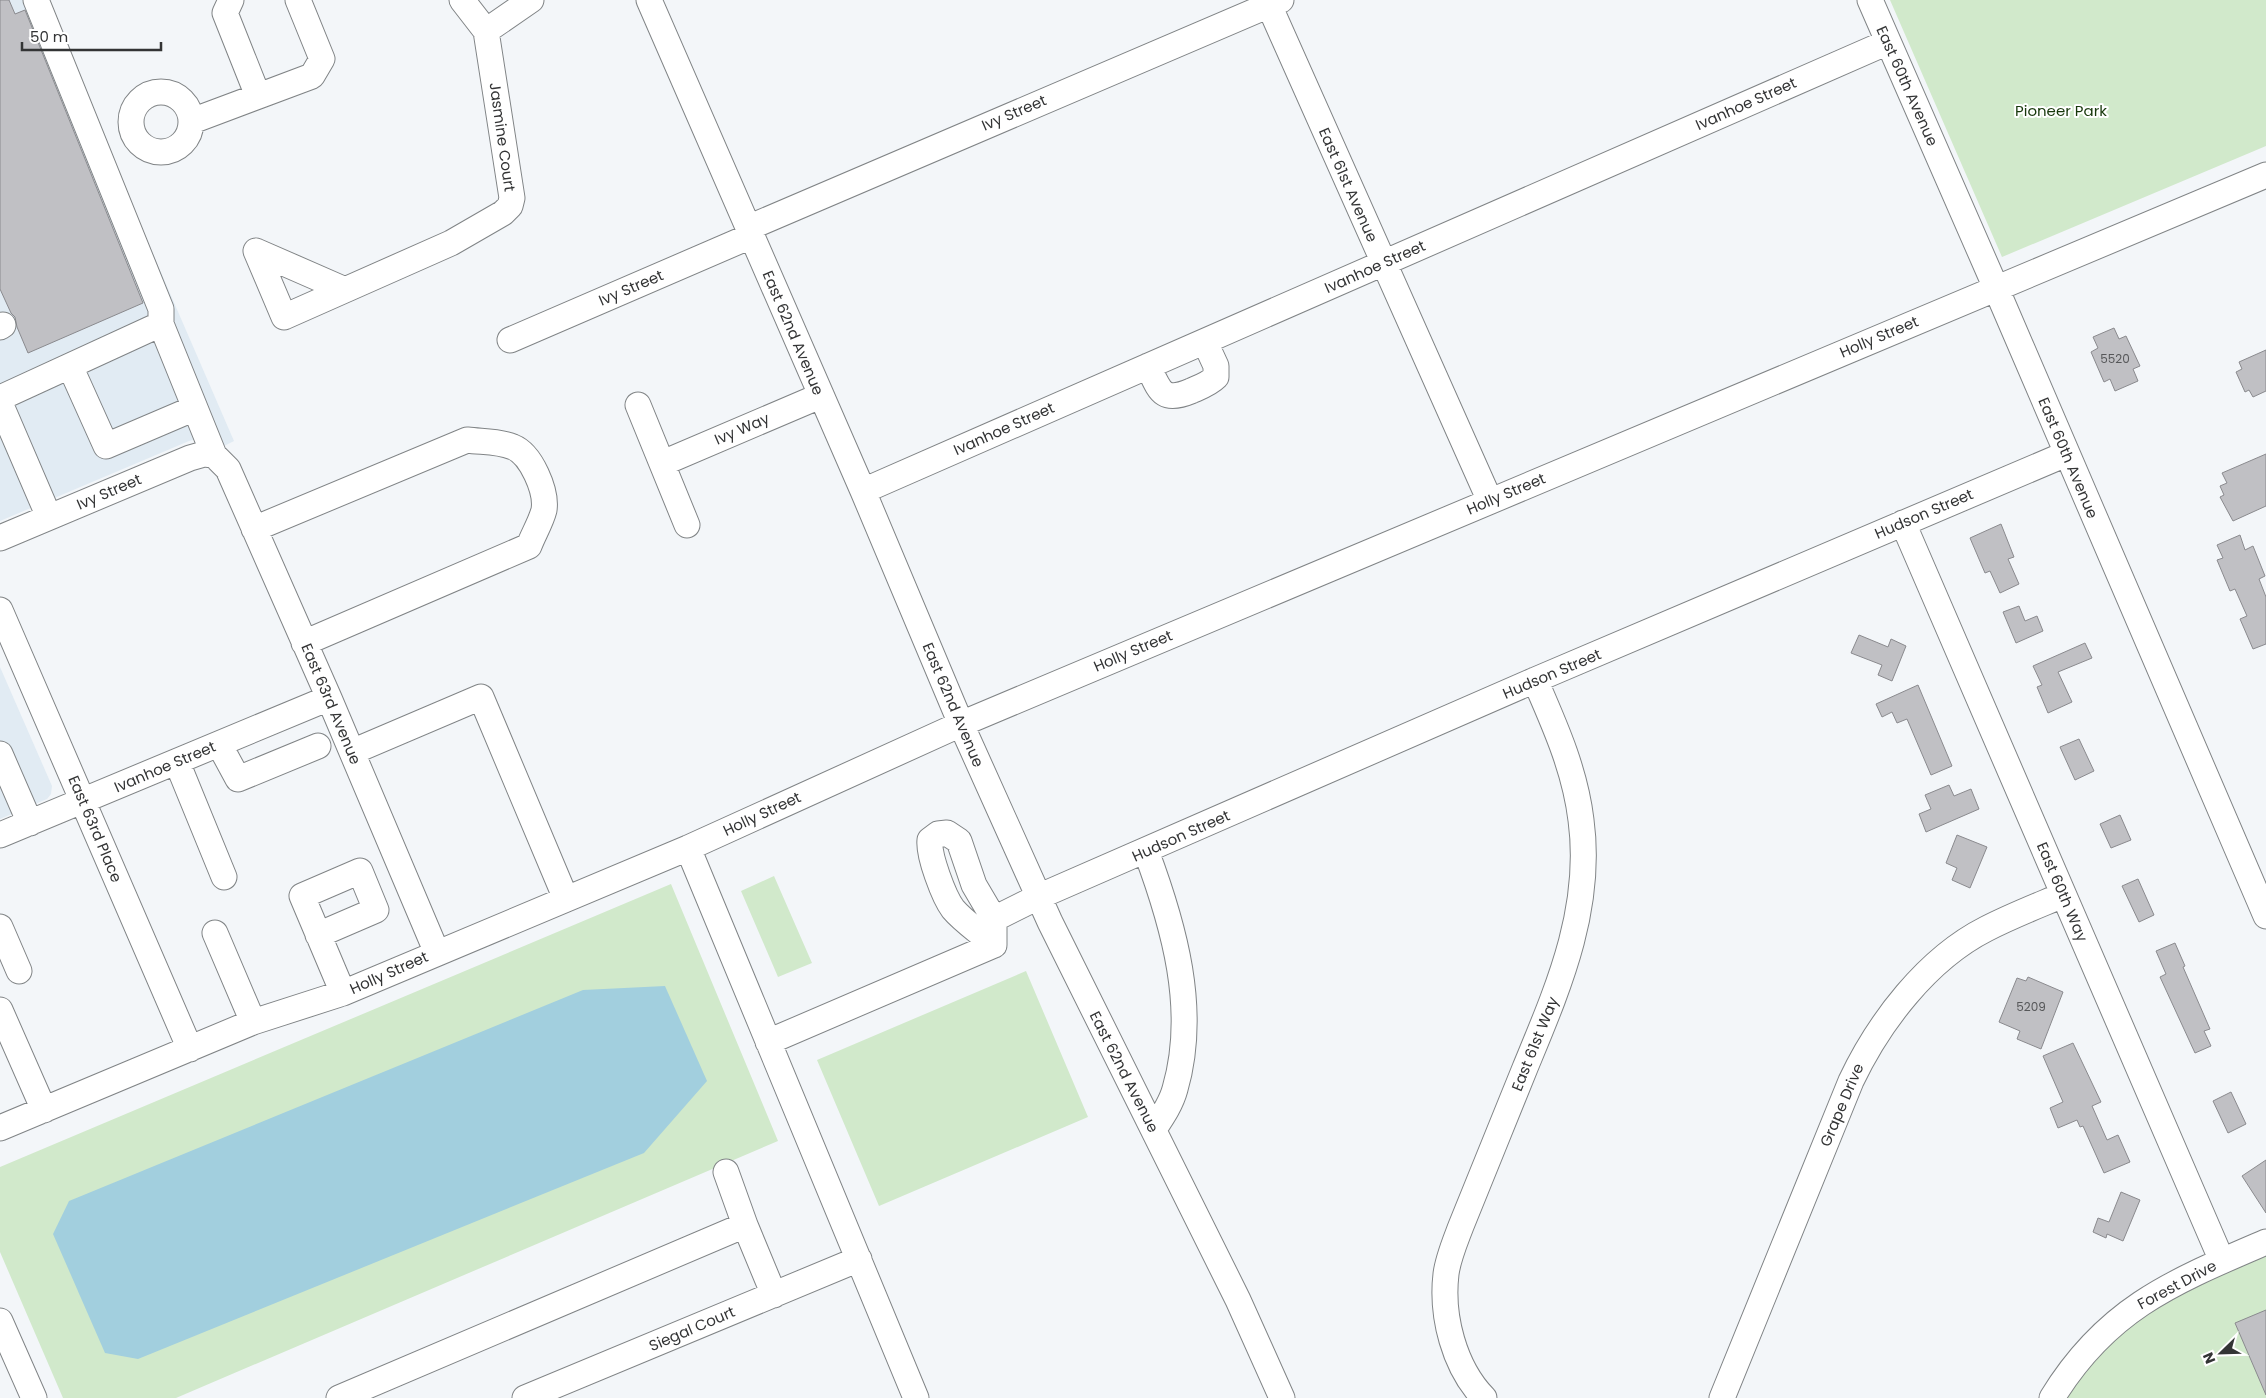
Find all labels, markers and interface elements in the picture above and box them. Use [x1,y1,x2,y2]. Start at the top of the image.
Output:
scale bar [22,20,161,52]
street label: East 60th Avenue [1872,22,1943,149]
text: 50 m [30,26,68,47]
street label: Ivanhoe Street [1692,72,1800,135]
street label: Jasmine Court [484,81,521,193]
street label: Ivy Street [978,89,1049,136]
park label: Pioneer Park [2015,100,2107,121]
street label: East 61st Avenue [1314,124,1383,245]
street label: Ivanhoe Street [1321,235,1429,298]
street label: Ivy Street [595,264,666,311]
street label: East 62nd Avenue [758,267,829,398]
street label: Holly Street [1836,311,1921,363]
house number: 5520 [2100,350,2130,367]
street label: East 60th Avenue [2034,394,2103,521]
street label: Ivanhoe Street [950,397,1058,460]
street label: Ivy Way [711,407,773,449]
street label: Ivy Street [73,468,144,515]
street label: Holly Street [1463,468,1548,520]
street label: Hudson Street [1871,483,1976,544]
street label: Holly Street [1090,625,1175,677]
street label: East 62nd Avenue [918,639,989,770]
street label: East 63rd Avenue [296,640,366,768]
street label: Hudson Street [1499,643,1604,704]
street label: Ivanhoe Street [111,736,219,797]
street label: East 63rd Place [63,772,127,885]
street label: Holly Street [719,786,804,841]
street label: Hudson Street [1129,805,1233,867]
street label: East 60th Way [2032,839,2093,945]
street label: Holly Street [346,946,431,999]
street label: East 61st Way [1506,993,1563,1094]
house number: 5209 [2016,998,2046,1015]
street label: East 62nd Avenue [1085,1008,1164,1136]
street label: Grape Drive [1815,1060,1868,1150]
street label: Forest Drive [2133,1255,2220,1314]
street label: Siegal Court [646,1301,738,1356]
north arrow [2196,1328,2246,1378]
text: N [2198,1349,2220,1367]

